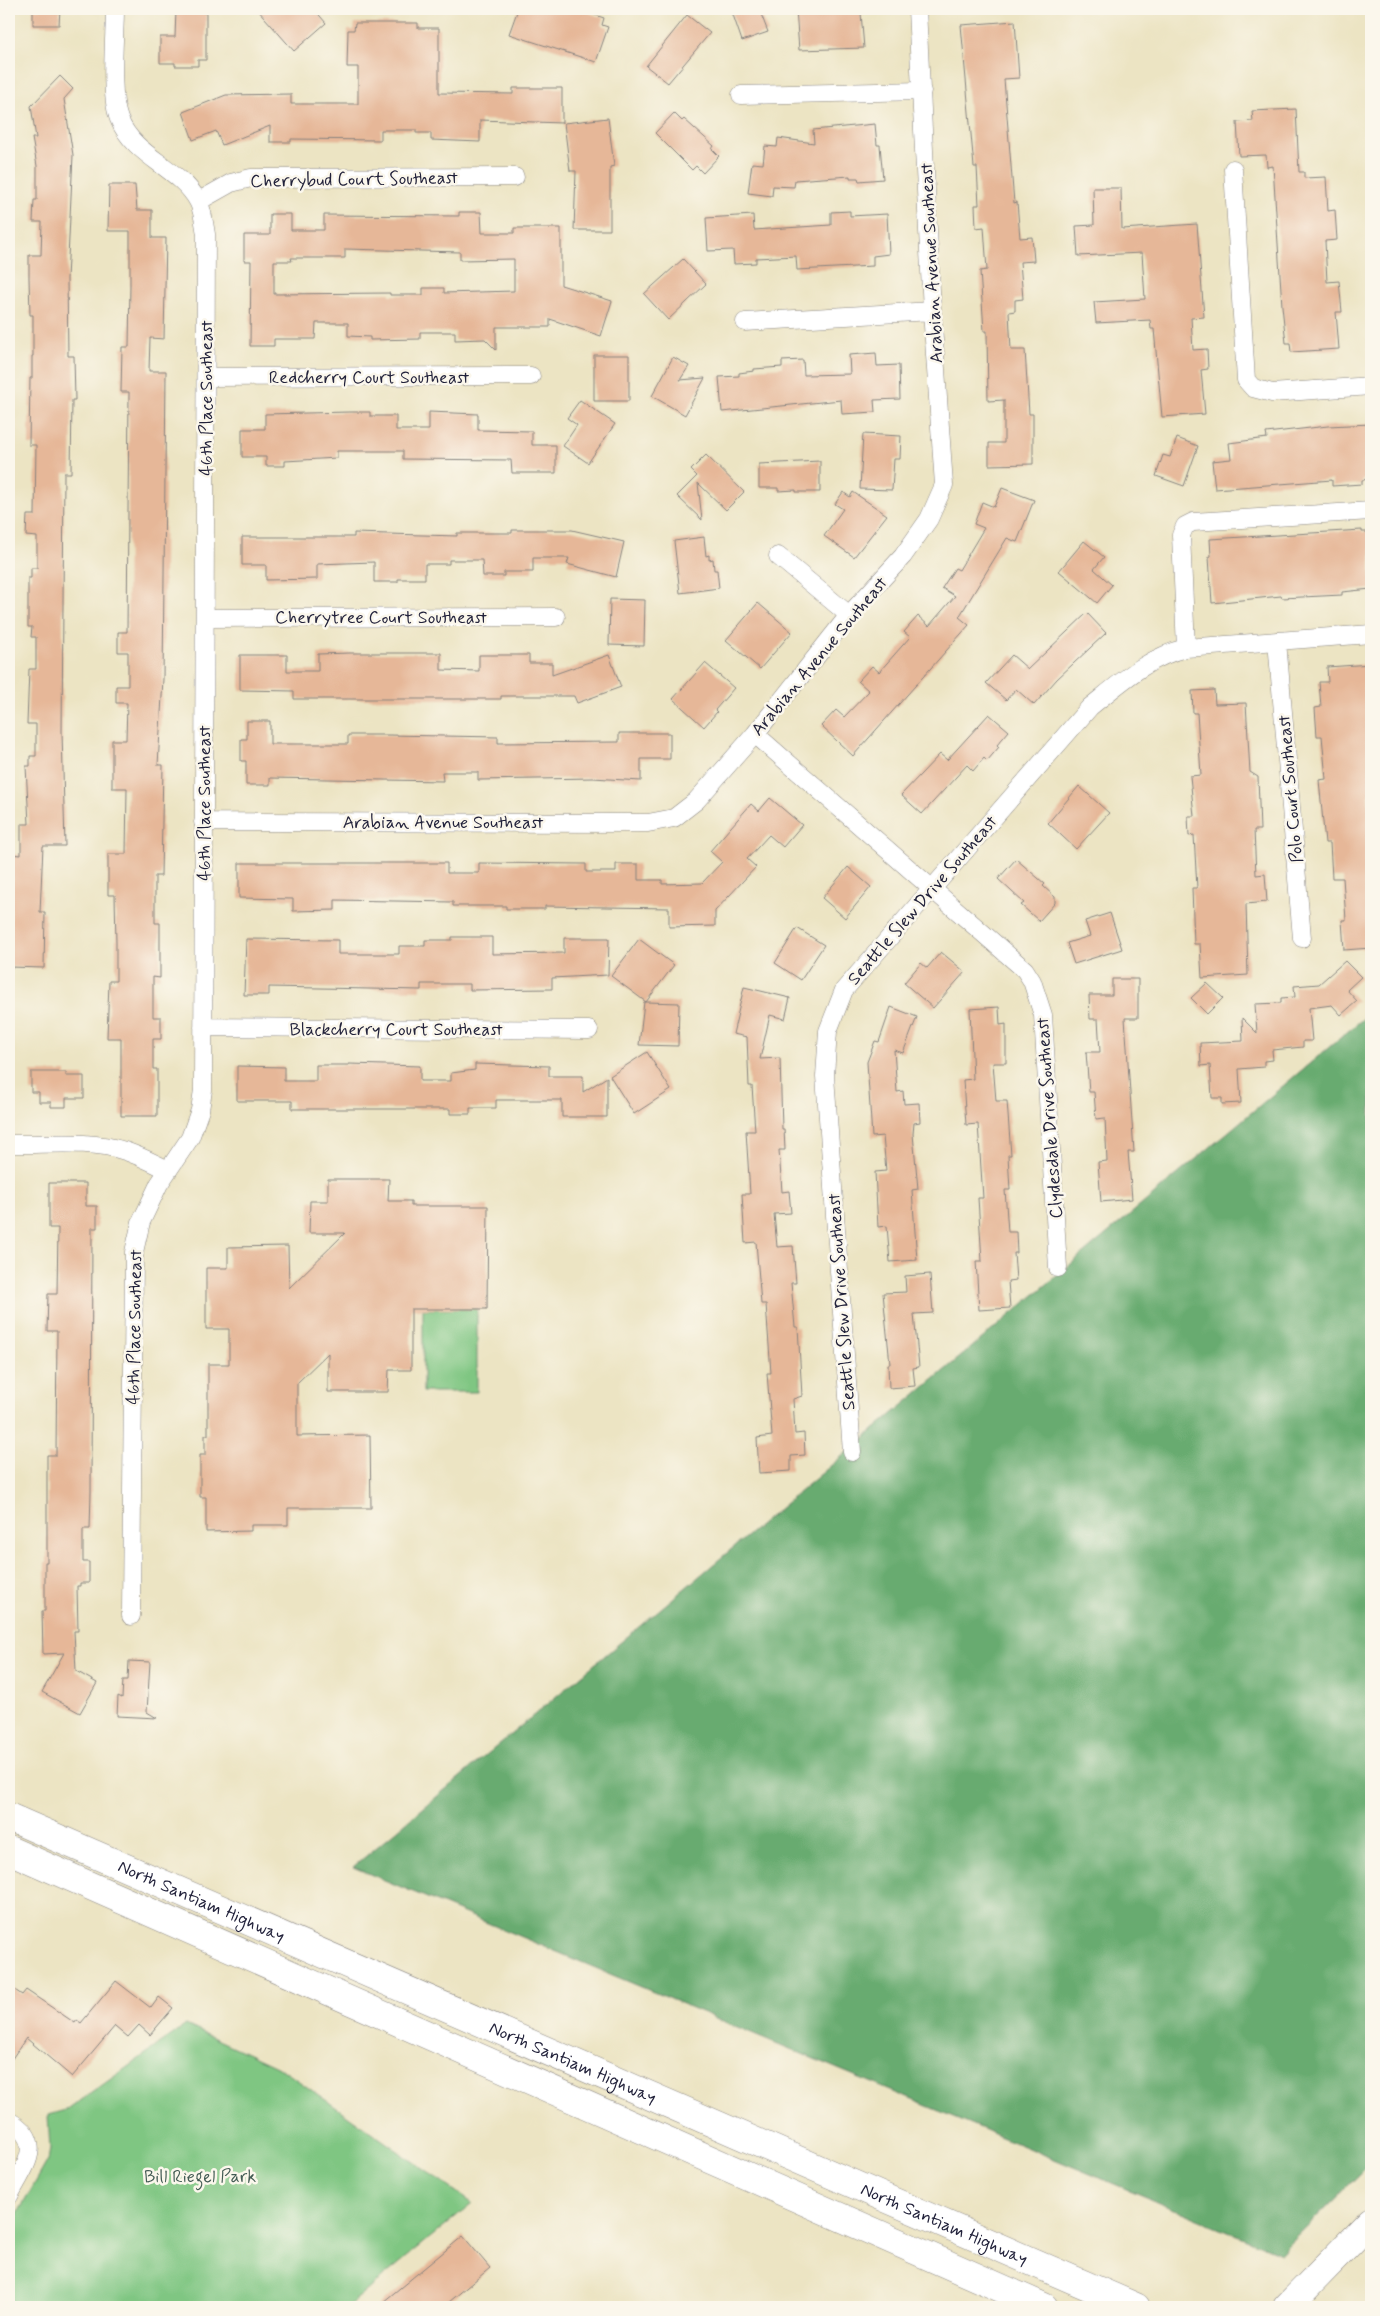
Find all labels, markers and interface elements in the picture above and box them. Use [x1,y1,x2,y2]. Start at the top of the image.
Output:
street label: Arabian Avenue Southeast [915,162,949,364]
street label: Cherrybud Court Southeast [250,166,459,194]
street label: 46th Place Southeast [195,320,219,476]
street label: Redcherry Court Southeast [269,366,470,390]
street label: Arabian Avenue Southeast [746,572,894,741]
street label: Cherrytree Court Southeast [275,606,488,630]
street label: Polo Court Southeast [1273,713,1309,864]
street label: 46th Place Southeast [193,725,217,881]
street label: Seattle Slew Drive Southeast [842,810,1003,991]
street label: Arabian Avenue Southeast [343,811,544,835]
street label: Clydesdale Drive Southeast [1031,1016,1069,1219]
street label: Blackcherry Court Southeast [289,1018,503,1042]
street label: Seattle Slew Drive Southeast [822,1192,862,1411]
street label: 46th Place Southeast [122,1249,148,1405]
street label: North Santiam Highway [114,1855,289,1949]
street label: North Santiam Highway [485,2016,660,2110]
park label: Bill Riegel Park [144,2165,256,2191]
street label: North Santiam Highway [857,2178,1031,2272]

